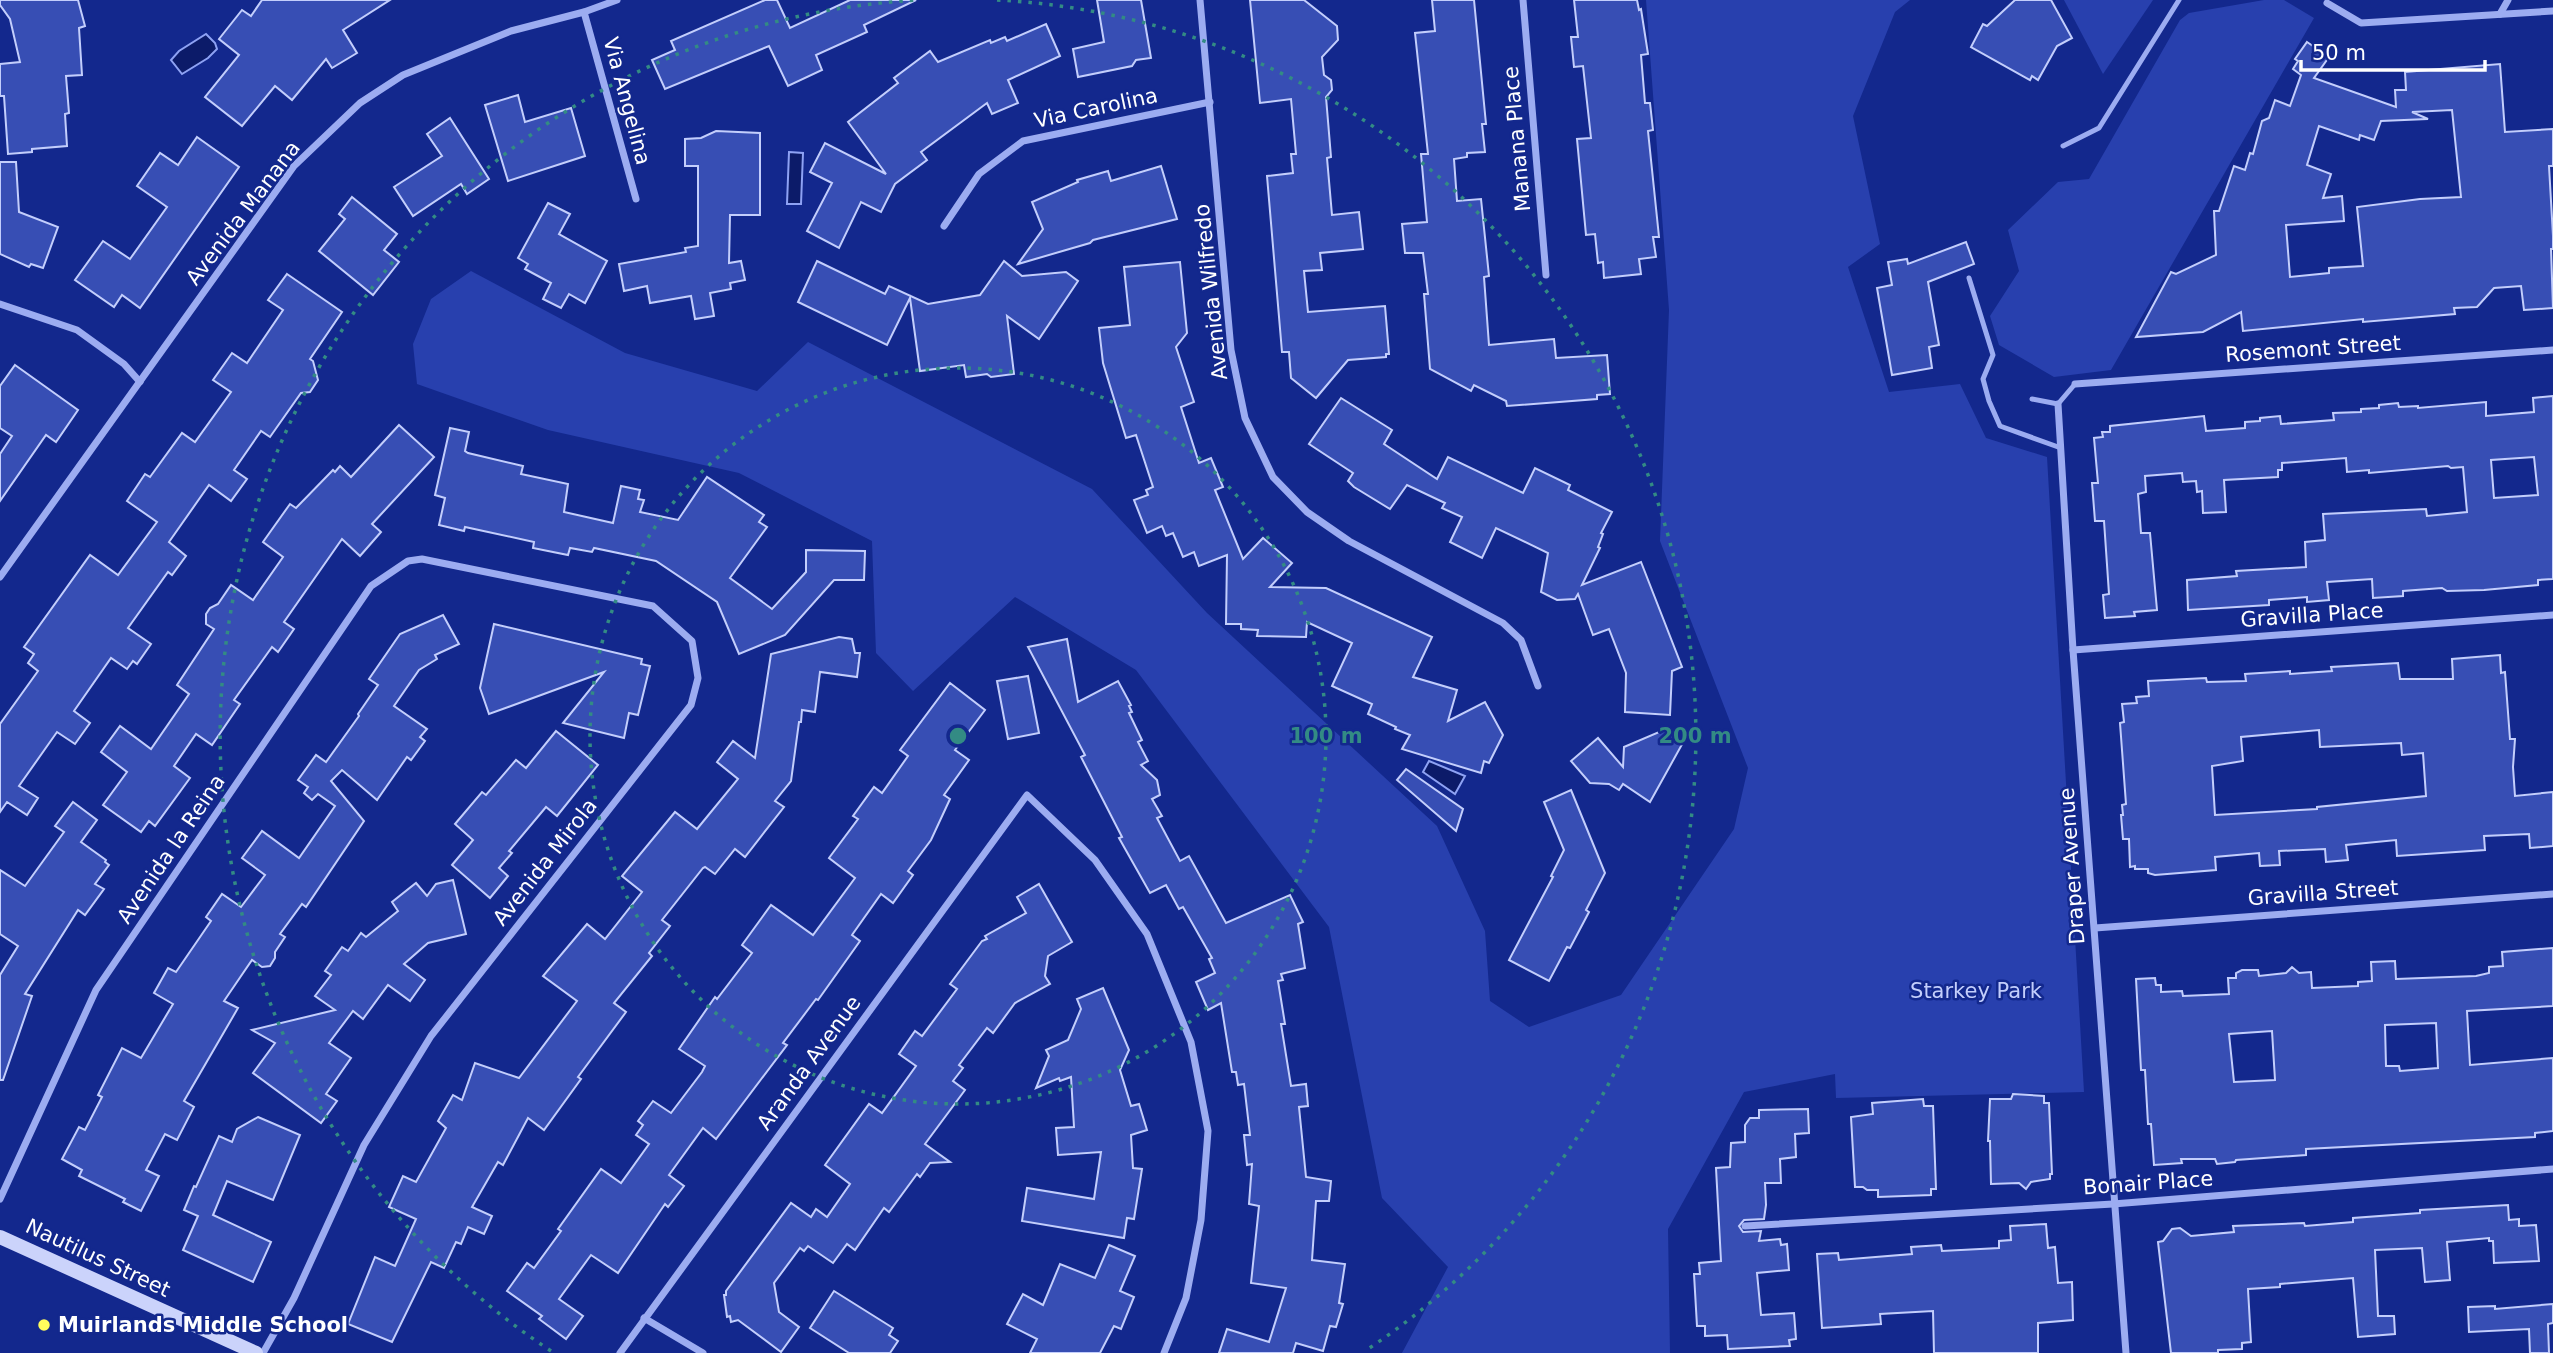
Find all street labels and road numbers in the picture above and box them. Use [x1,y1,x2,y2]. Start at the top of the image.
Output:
street label: Via Angelina [598,35,656,167]
street label: Manana Place [1499,65,1535,213]
street label: Via Carolina [1032,83,1160,133]
street label: Avenida Manana [181,136,305,290]
street label: Avenida Wilfredo [1190,203,1232,381]
street label: Rosemont Street [2225,331,2401,367]
street label: Gravilla Place [2240,598,2384,632]
street label: Avenida la Reina [112,770,230,928]
street label: Draper Avenue [2055,787,2089,945]
street label: Avenida Mirola [488,794,602,930]
street label: Gravilla Street [2247,876,2399,910]
street label: Aranda Avenue [752,991,866,1135]
street label: Bonair Place [2082,1166,2214,1200]
street label: Nautilus Street [22,1214,174,1302]

